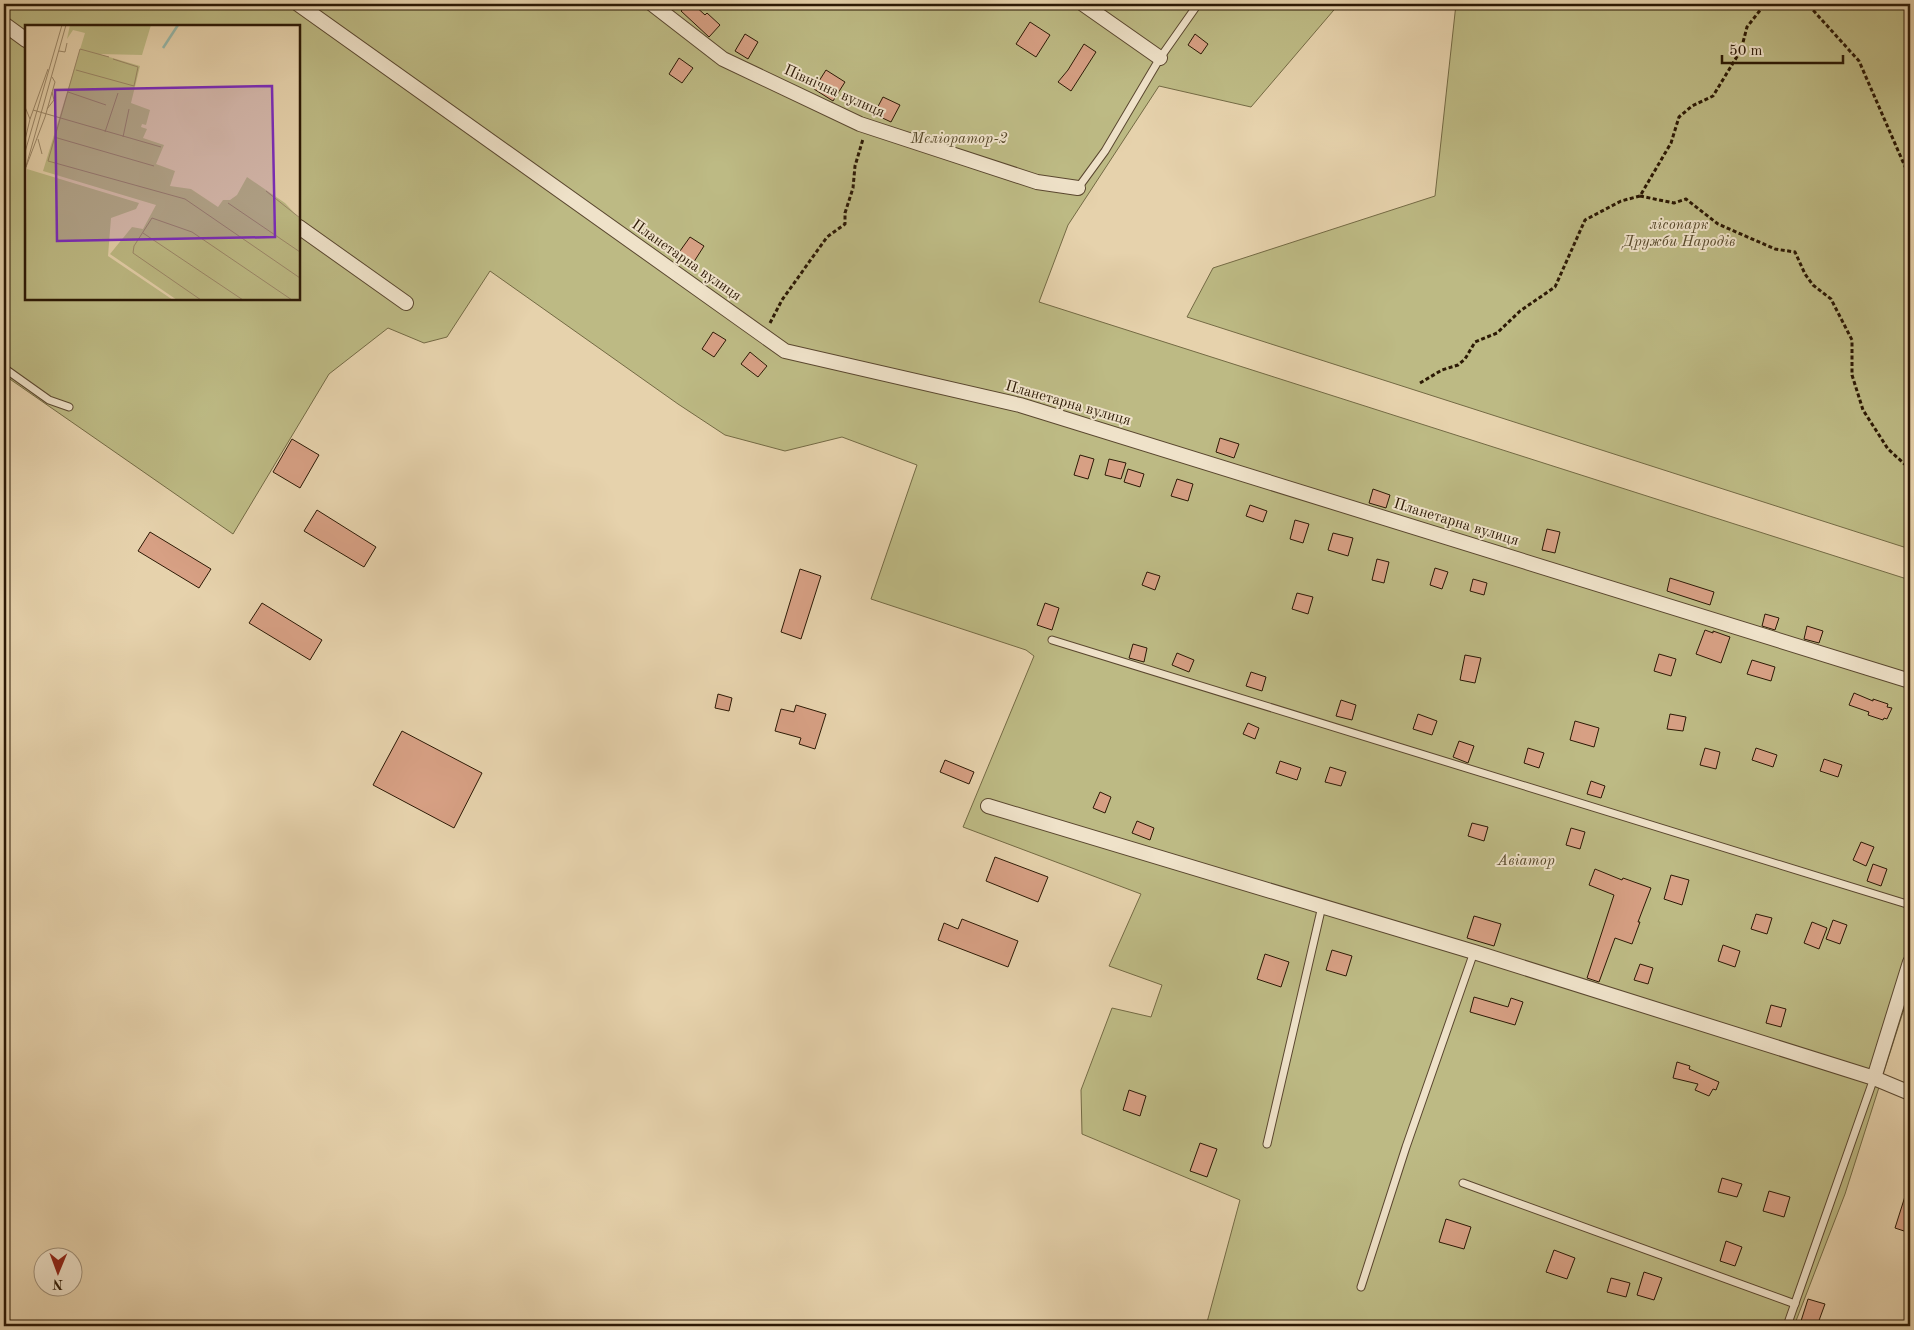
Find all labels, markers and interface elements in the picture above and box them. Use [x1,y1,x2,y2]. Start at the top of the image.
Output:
inset map [25,25,300,300]
scale bar [1722,32,1843,64]
text: 50 m [1729,44,1763,59]
street label: Північна вулиця [781,63,887,121]
park label: Меліоратор-2 [910,132,1008,147]
street label: Планетарна вулиця [628,218,744,305]
park label: лісопарк Дружби Народів [1621,218,1735,250]
street label: Планетарна вулиця [1003,379,1133,429]
street label: Планетарна вулиця [1392,497,1521,549]
park label: Авіатор [1496,854,1555,869]
north arrow [32,1248,82,1298]
text: N [52,1277,63,1291]

